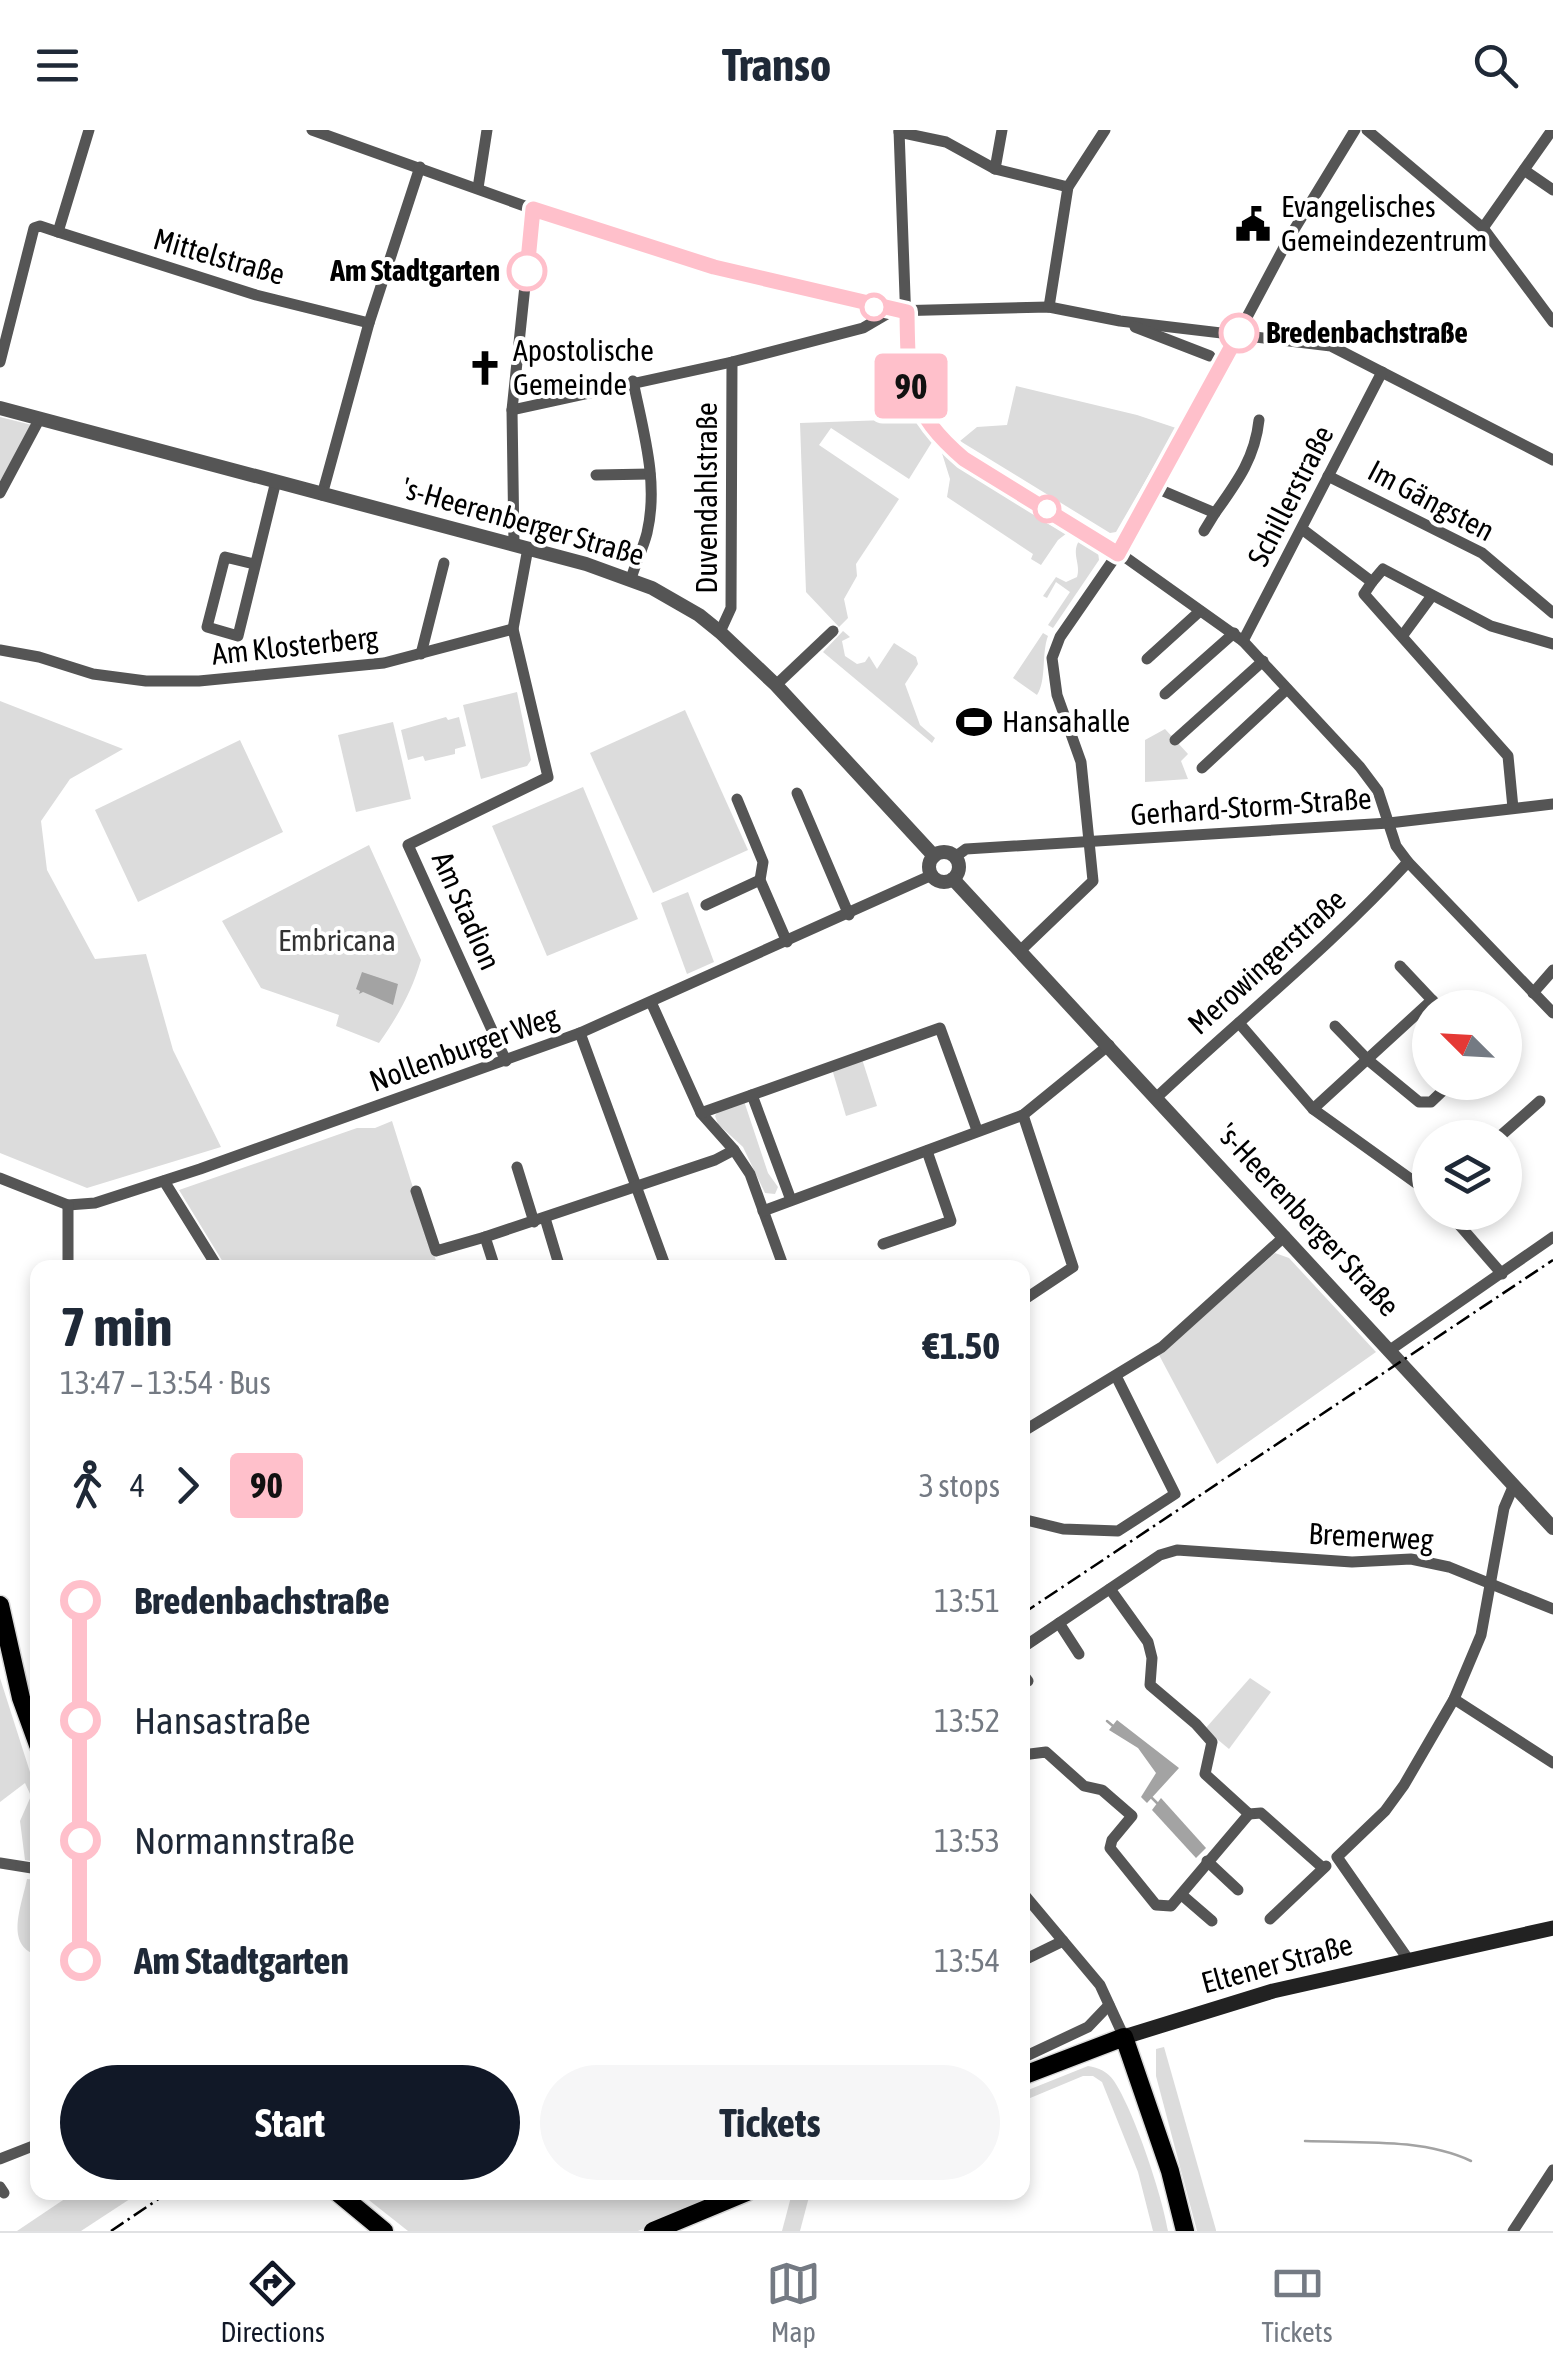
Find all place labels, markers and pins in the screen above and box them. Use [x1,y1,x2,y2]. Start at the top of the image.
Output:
place label: Evangelisches Gemeindezentrum [1281,189,1487,257]
public building icon: Evangelisches Gemeindezentrum [1234,205,1272,243]
marker: Am Stadtgarten [508,252,546,290]
place label: Am Stadtgarten [329,253,500,287]
unlabelled marker [861,294,887,320]
marker: Bredenbachstraße [1220,314,1258,352]
place label: Bredenbachstraße [1266,315,1468,349]
place label: Apostolische Gemeinde [513,333,654,401]
church icon: Apostolische Gemeinde [466,349,504,387]
unlabelled marker [1034,496,1060,522]
sports icon: Hansahalle [955,703,993,741]
place label: Hansahalle [1002,704,1130,738]

